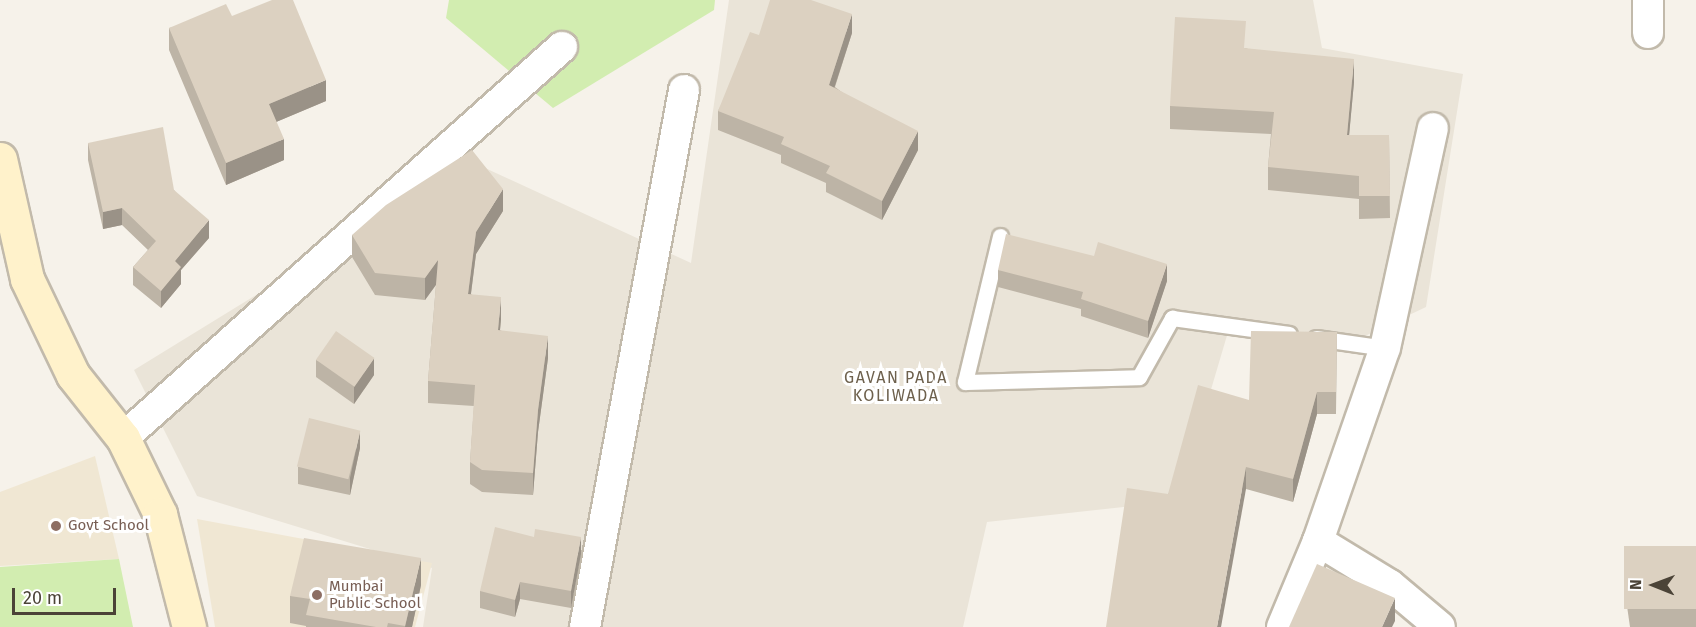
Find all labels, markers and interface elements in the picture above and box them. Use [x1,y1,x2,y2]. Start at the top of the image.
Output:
district label: GAVAN PADA KOLIWADA [844,368,948,406]
place label: Govt School [68,517,149,535]
marker: Govt School [49,519,63,533]
north arrow [1624,555,1684,615]
scale bar [15,576,118,614]
place label: Mumbai Public School [329,577,421,612]
text: N [1626,579,1645,590]
text: 20 m [23,587,62,609]
marker: Mumbai Public School [310,588,324,602]

